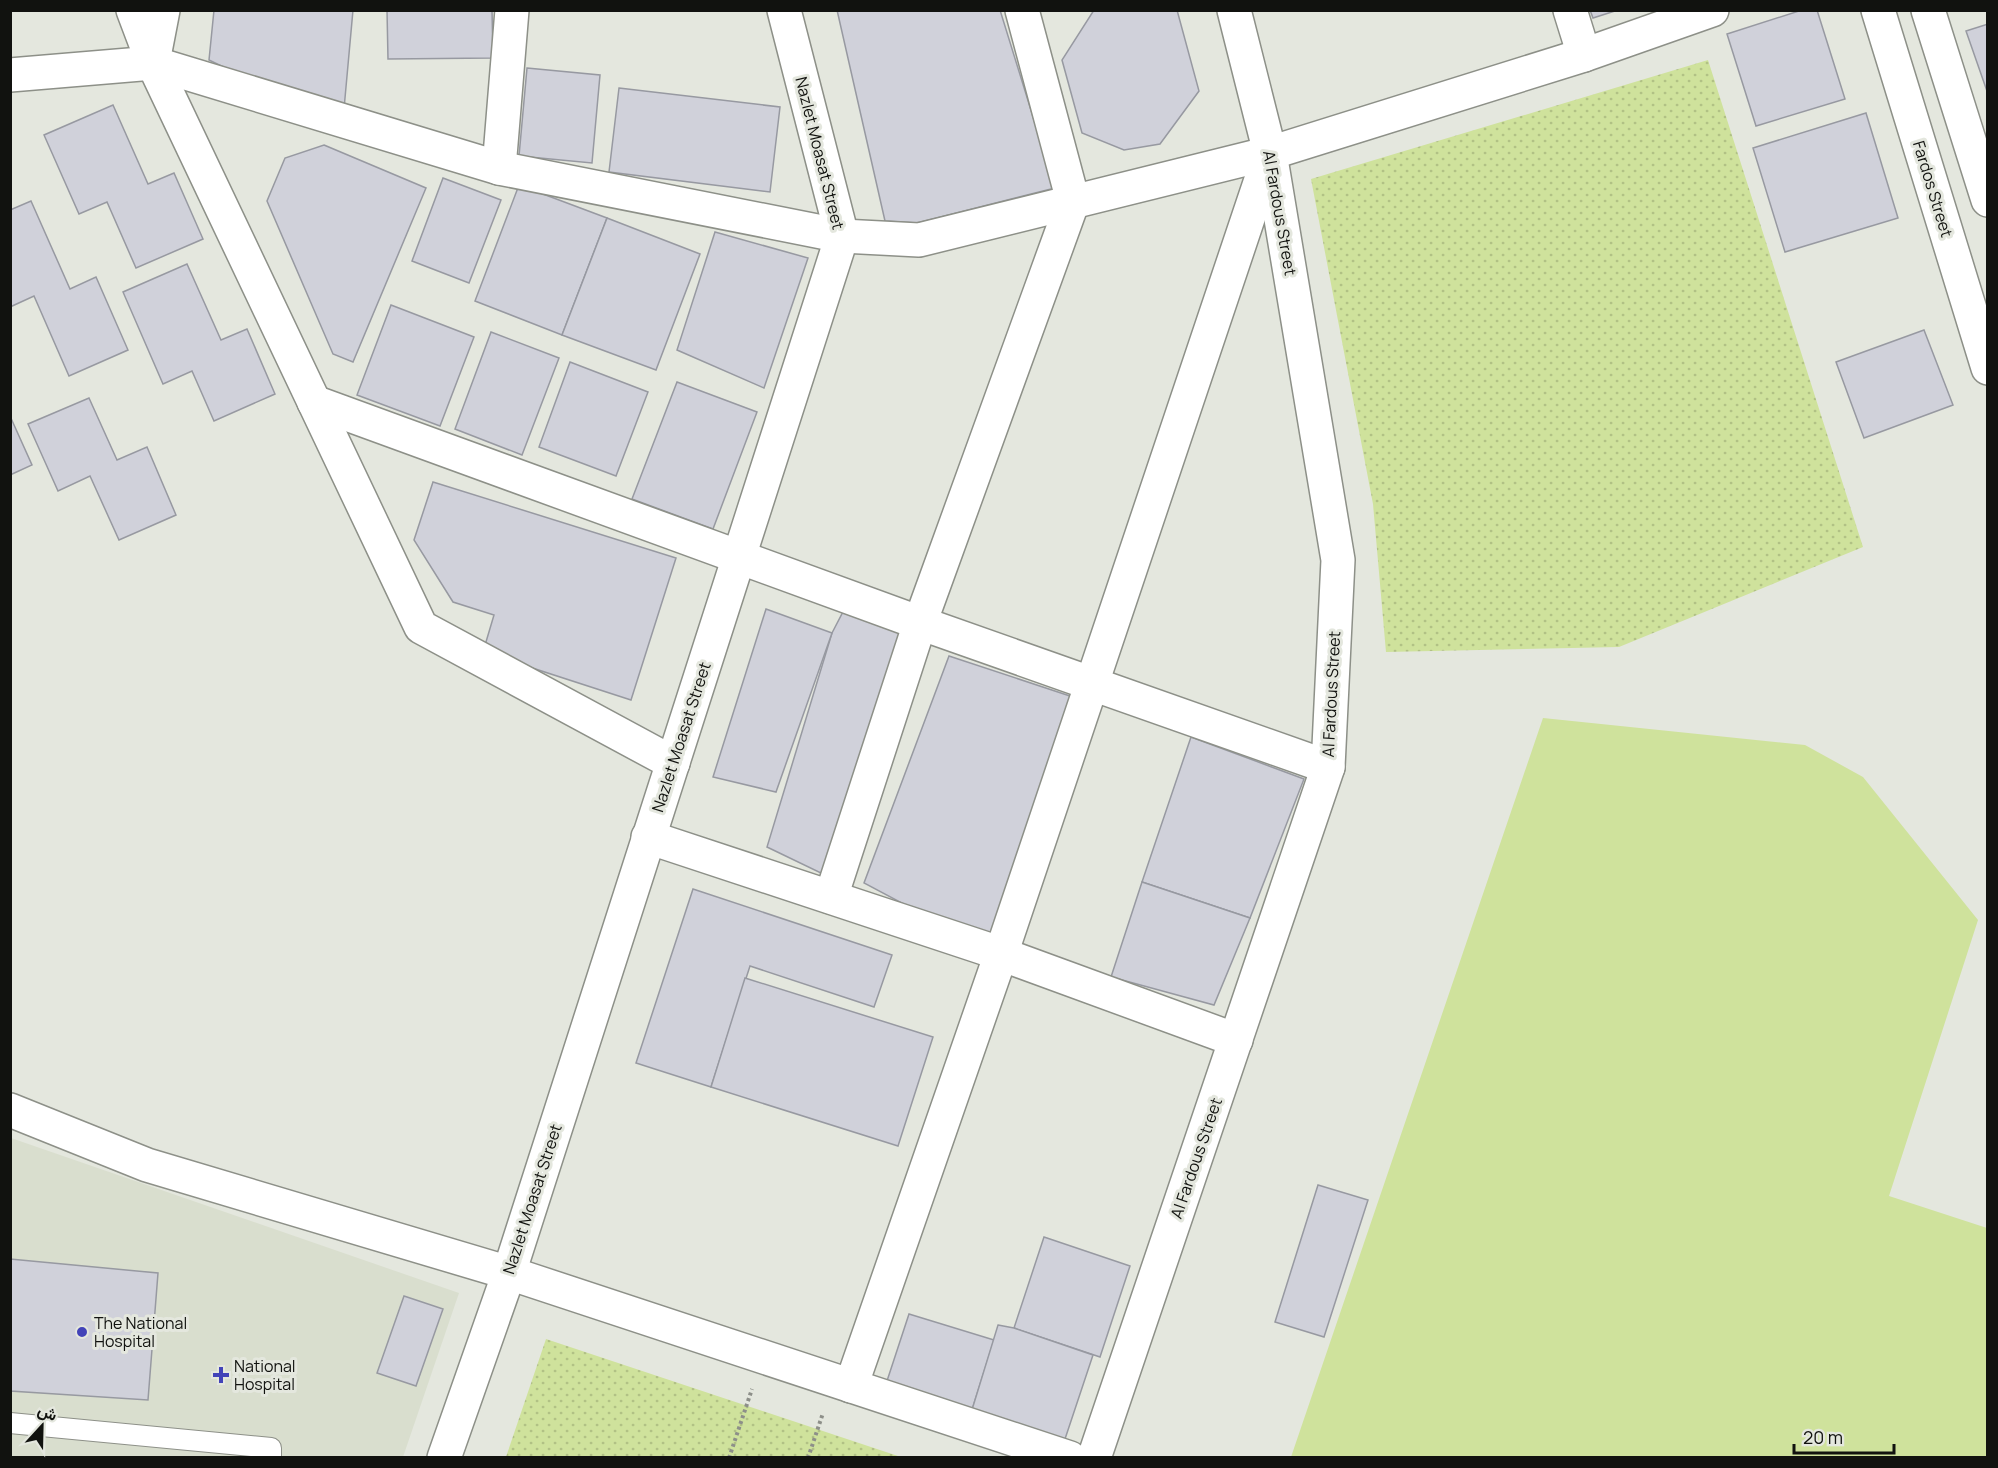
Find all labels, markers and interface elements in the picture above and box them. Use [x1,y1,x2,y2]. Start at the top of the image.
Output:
street label: Nazlet Moasat Street [790,74,850,232]
street label: Fardos Street [1908,138,1958,240]
street label: Al Fardous Street [1258,149,1302,277]
street label: Al Fardous Street [1317,630,1345,758]
street label: Nazlet Moasat Street [646,659,716,815]
street label: Al Fardous Street [1165,1095,1227,1221]
street label: Nazlet Moasat Street [497,1121,567,1277]
place label: The National Hospital [94,1312,187,1352]
marker: The National Hospital [75,1325,89,1339]
place label: National Hospital [234,1355,296,1395]
marker: National Hospital [212,1366,230,1384]
north arrow [12,1396,72,1456]
text: ش [35,1398,61,1426]
scale bar [1794,1417,1894,1455]
text: 20 m [1803,1425,1843,1449]

